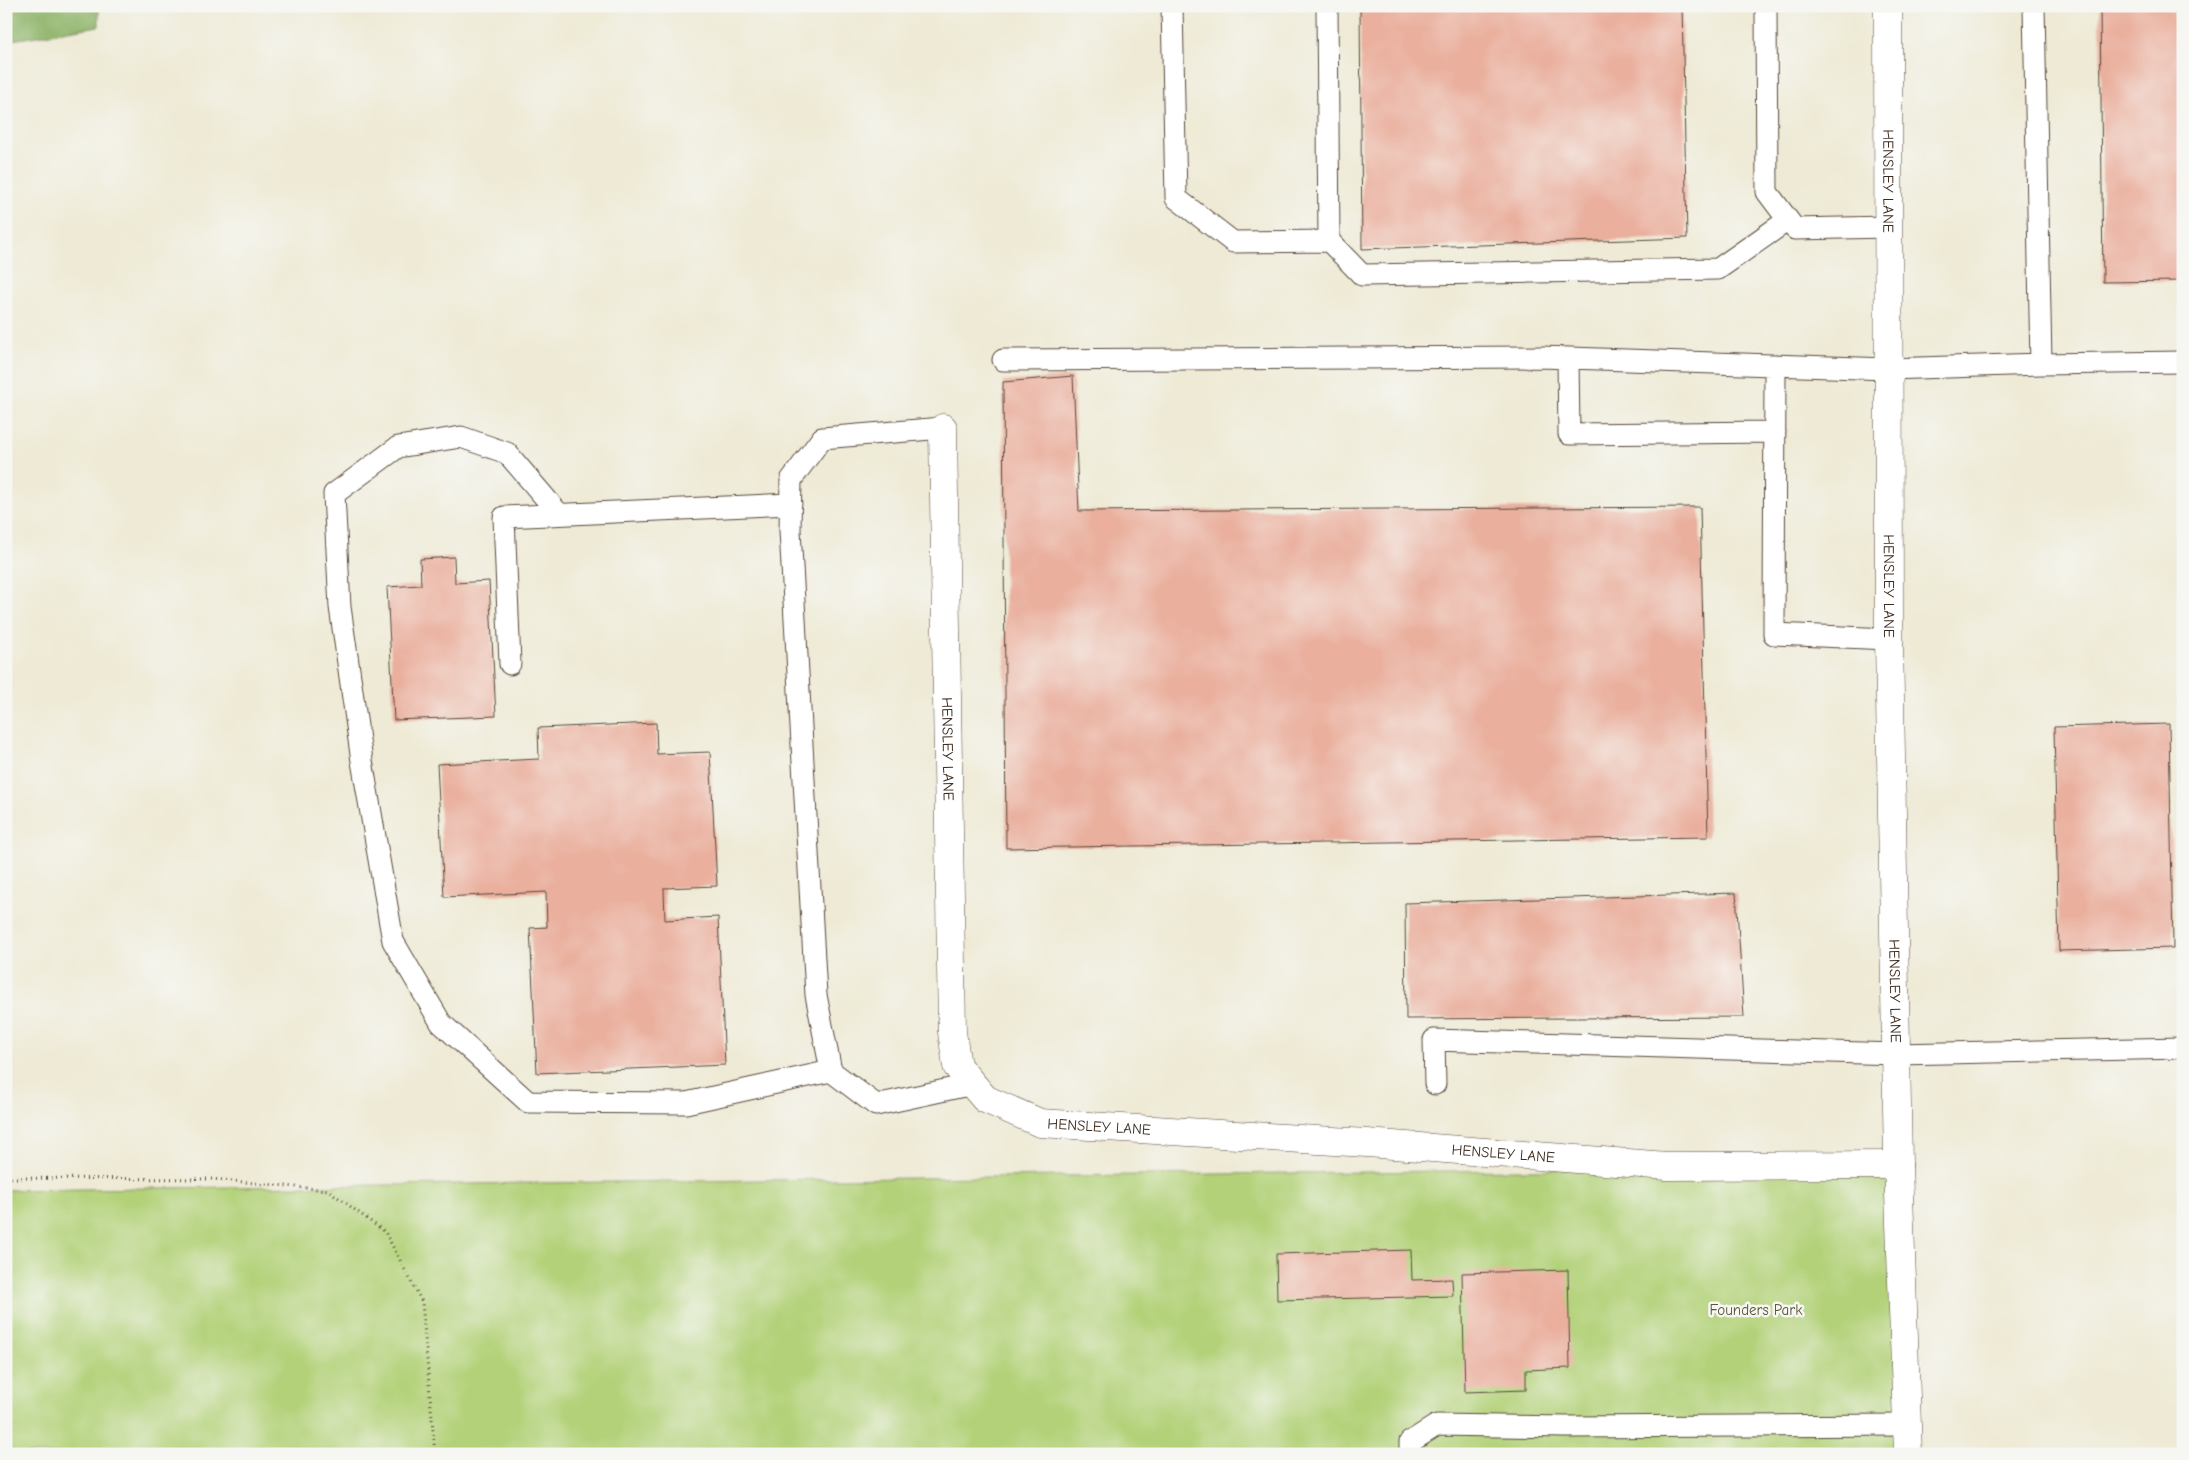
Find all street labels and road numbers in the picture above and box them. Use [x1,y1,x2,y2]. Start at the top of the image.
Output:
street label: HENSLEY LANE [1879,129,1897,233]
street label: HENSLEY LANE [1880,534,1898,638]
street label: HENSLEY LANE [938,697,958,801]
street label: HENSLEY LANE [1885,939,1905,1043]
street label: HENSLEY LANE [1047,1114,1151,1139]
street label: HENSLEY LANE [1451,1141,1556,1166]

